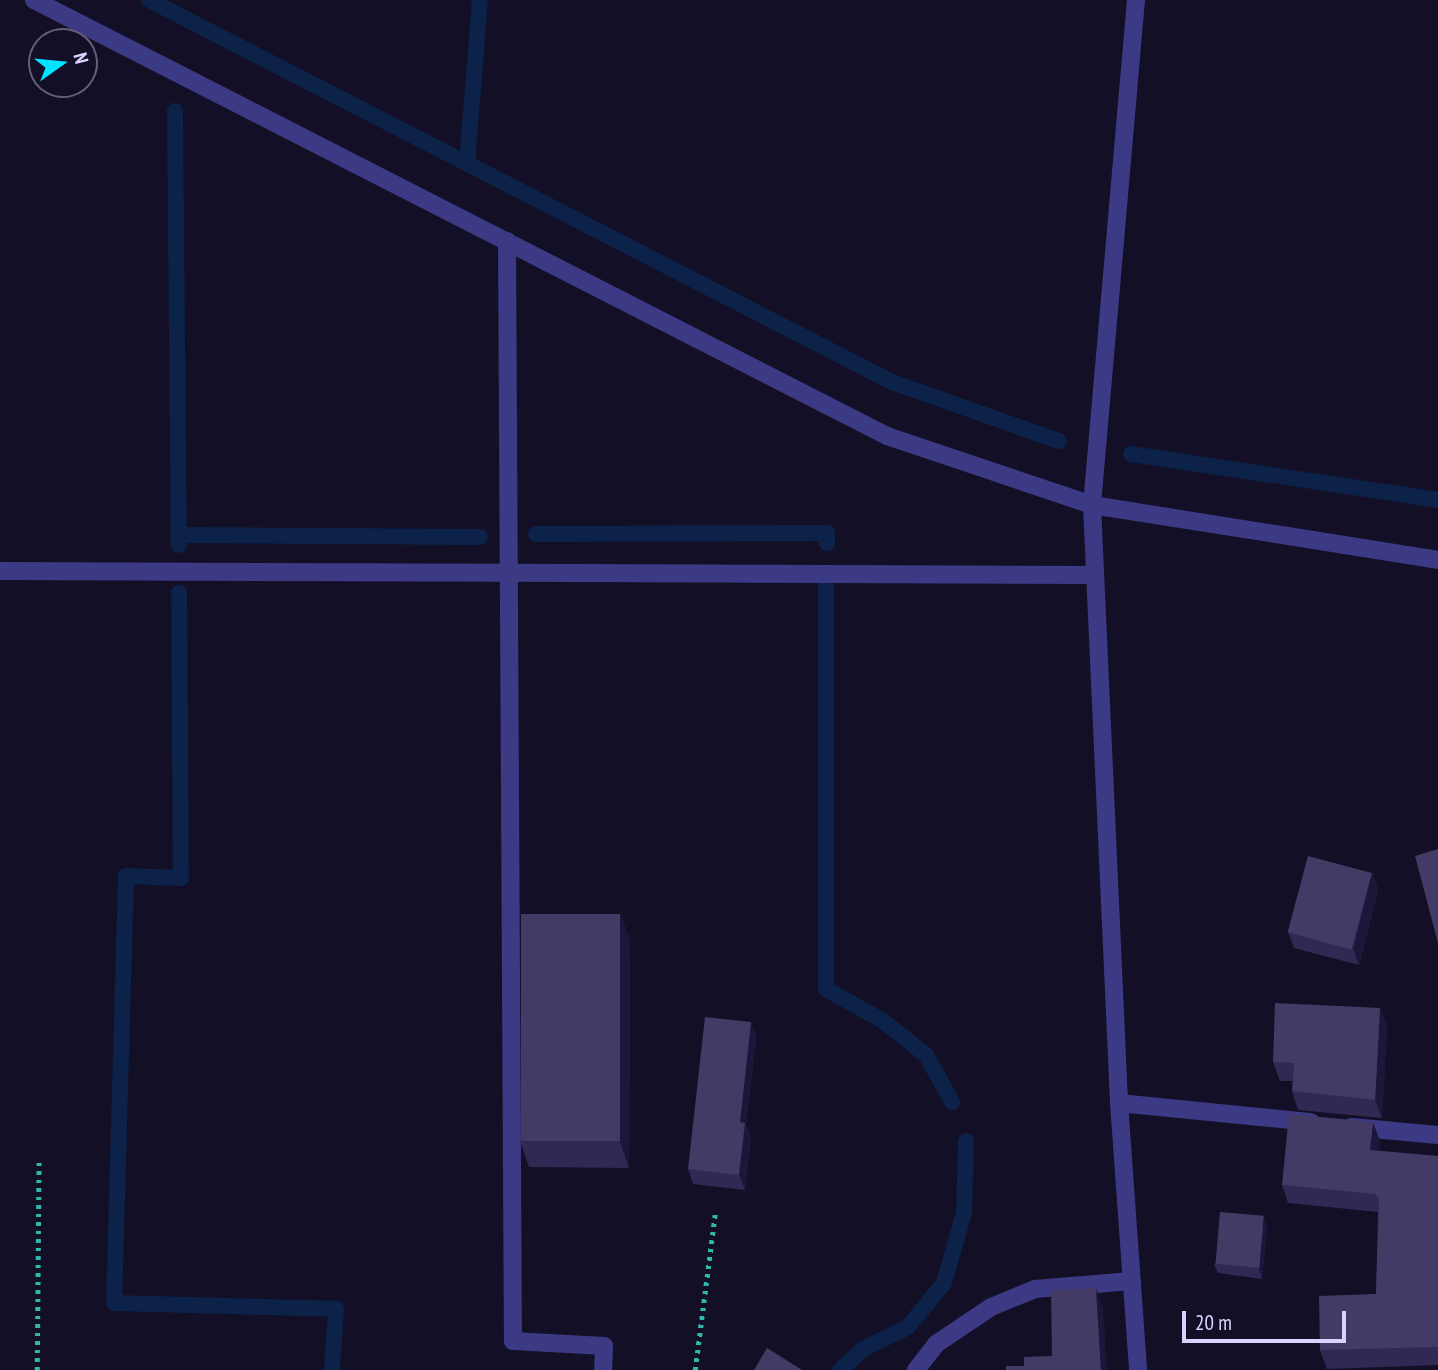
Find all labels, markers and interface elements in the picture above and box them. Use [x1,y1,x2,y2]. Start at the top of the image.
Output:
north arrow [28,28,98,98]
text: N [68,50,94,66]
scale bar [1186,1296,1350,1340]
text: 20 m [1195,1309,1232,1336]

